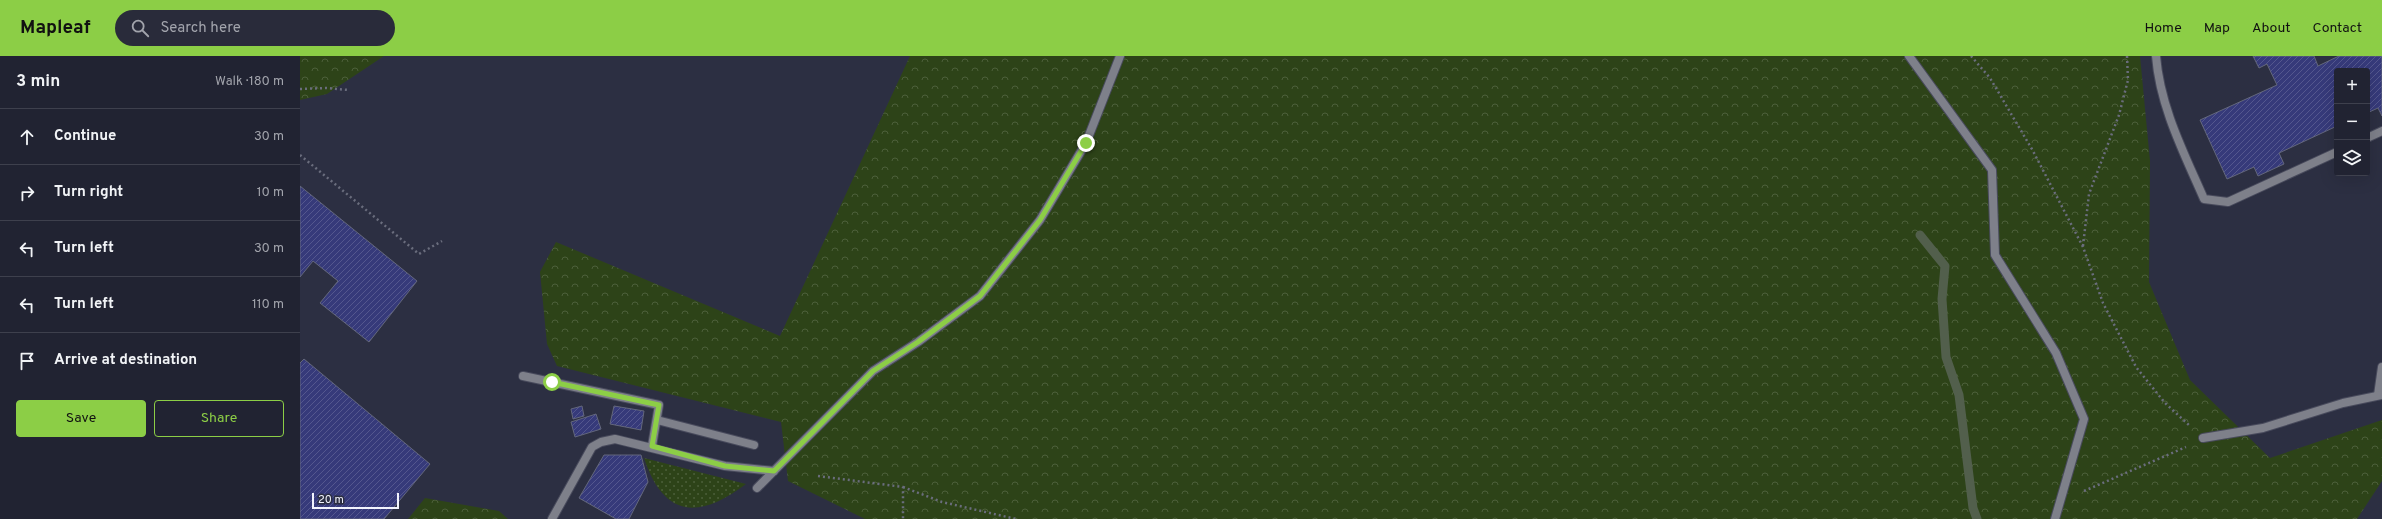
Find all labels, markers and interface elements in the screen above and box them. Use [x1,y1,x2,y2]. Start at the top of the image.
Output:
search box [115,10,395,46]
text: Mapleaf [20,16,91,40]
icon: search [129,17,151,39]
text: Search here [161,19,241,38]
text: Home [2145,20,2182,37]
text: Map [2204,20,2230,37]
text: About [2252,20,2291,37]
text: Contact [2313,20,2362,37]
map controls [2334,68,2370,176]
button: + [2334,68,2370,104]
text: 3 min [16,71,60,93]
text: Walk · 180 m [215,74,284,90]
button: − [2334,104,2370,140]
icon: ahead [16,126,38,148]
text: Continue [54,127,116,146]
text: 30 m [254,129,284,145]
route end [1077,134,1095,152]
button: layers [2334,140,2370,176]
icon: right [16,182,38,204]
text: Turn right [54,183,123,202]
text: 10 m [257,185,284,201]
icon: left [16,238,38,260]
text: Turn left [54,239,114,258]
text: 30 m [254,241,284,257]
icon: left [16,294,38,316]
text: Turn left [54,295,114,314]
text: 110 m [252,297,284,313]
icon: arrive [16,350,38,372]
text: Arrive at destination [54,351,197,370]
route start [543,373,561,391]
button: Save [16,400,146,437]
button: Share [154,400,284,437]
scale bar [312,491,399,510]
text: 20 m [318,493,344,507]

